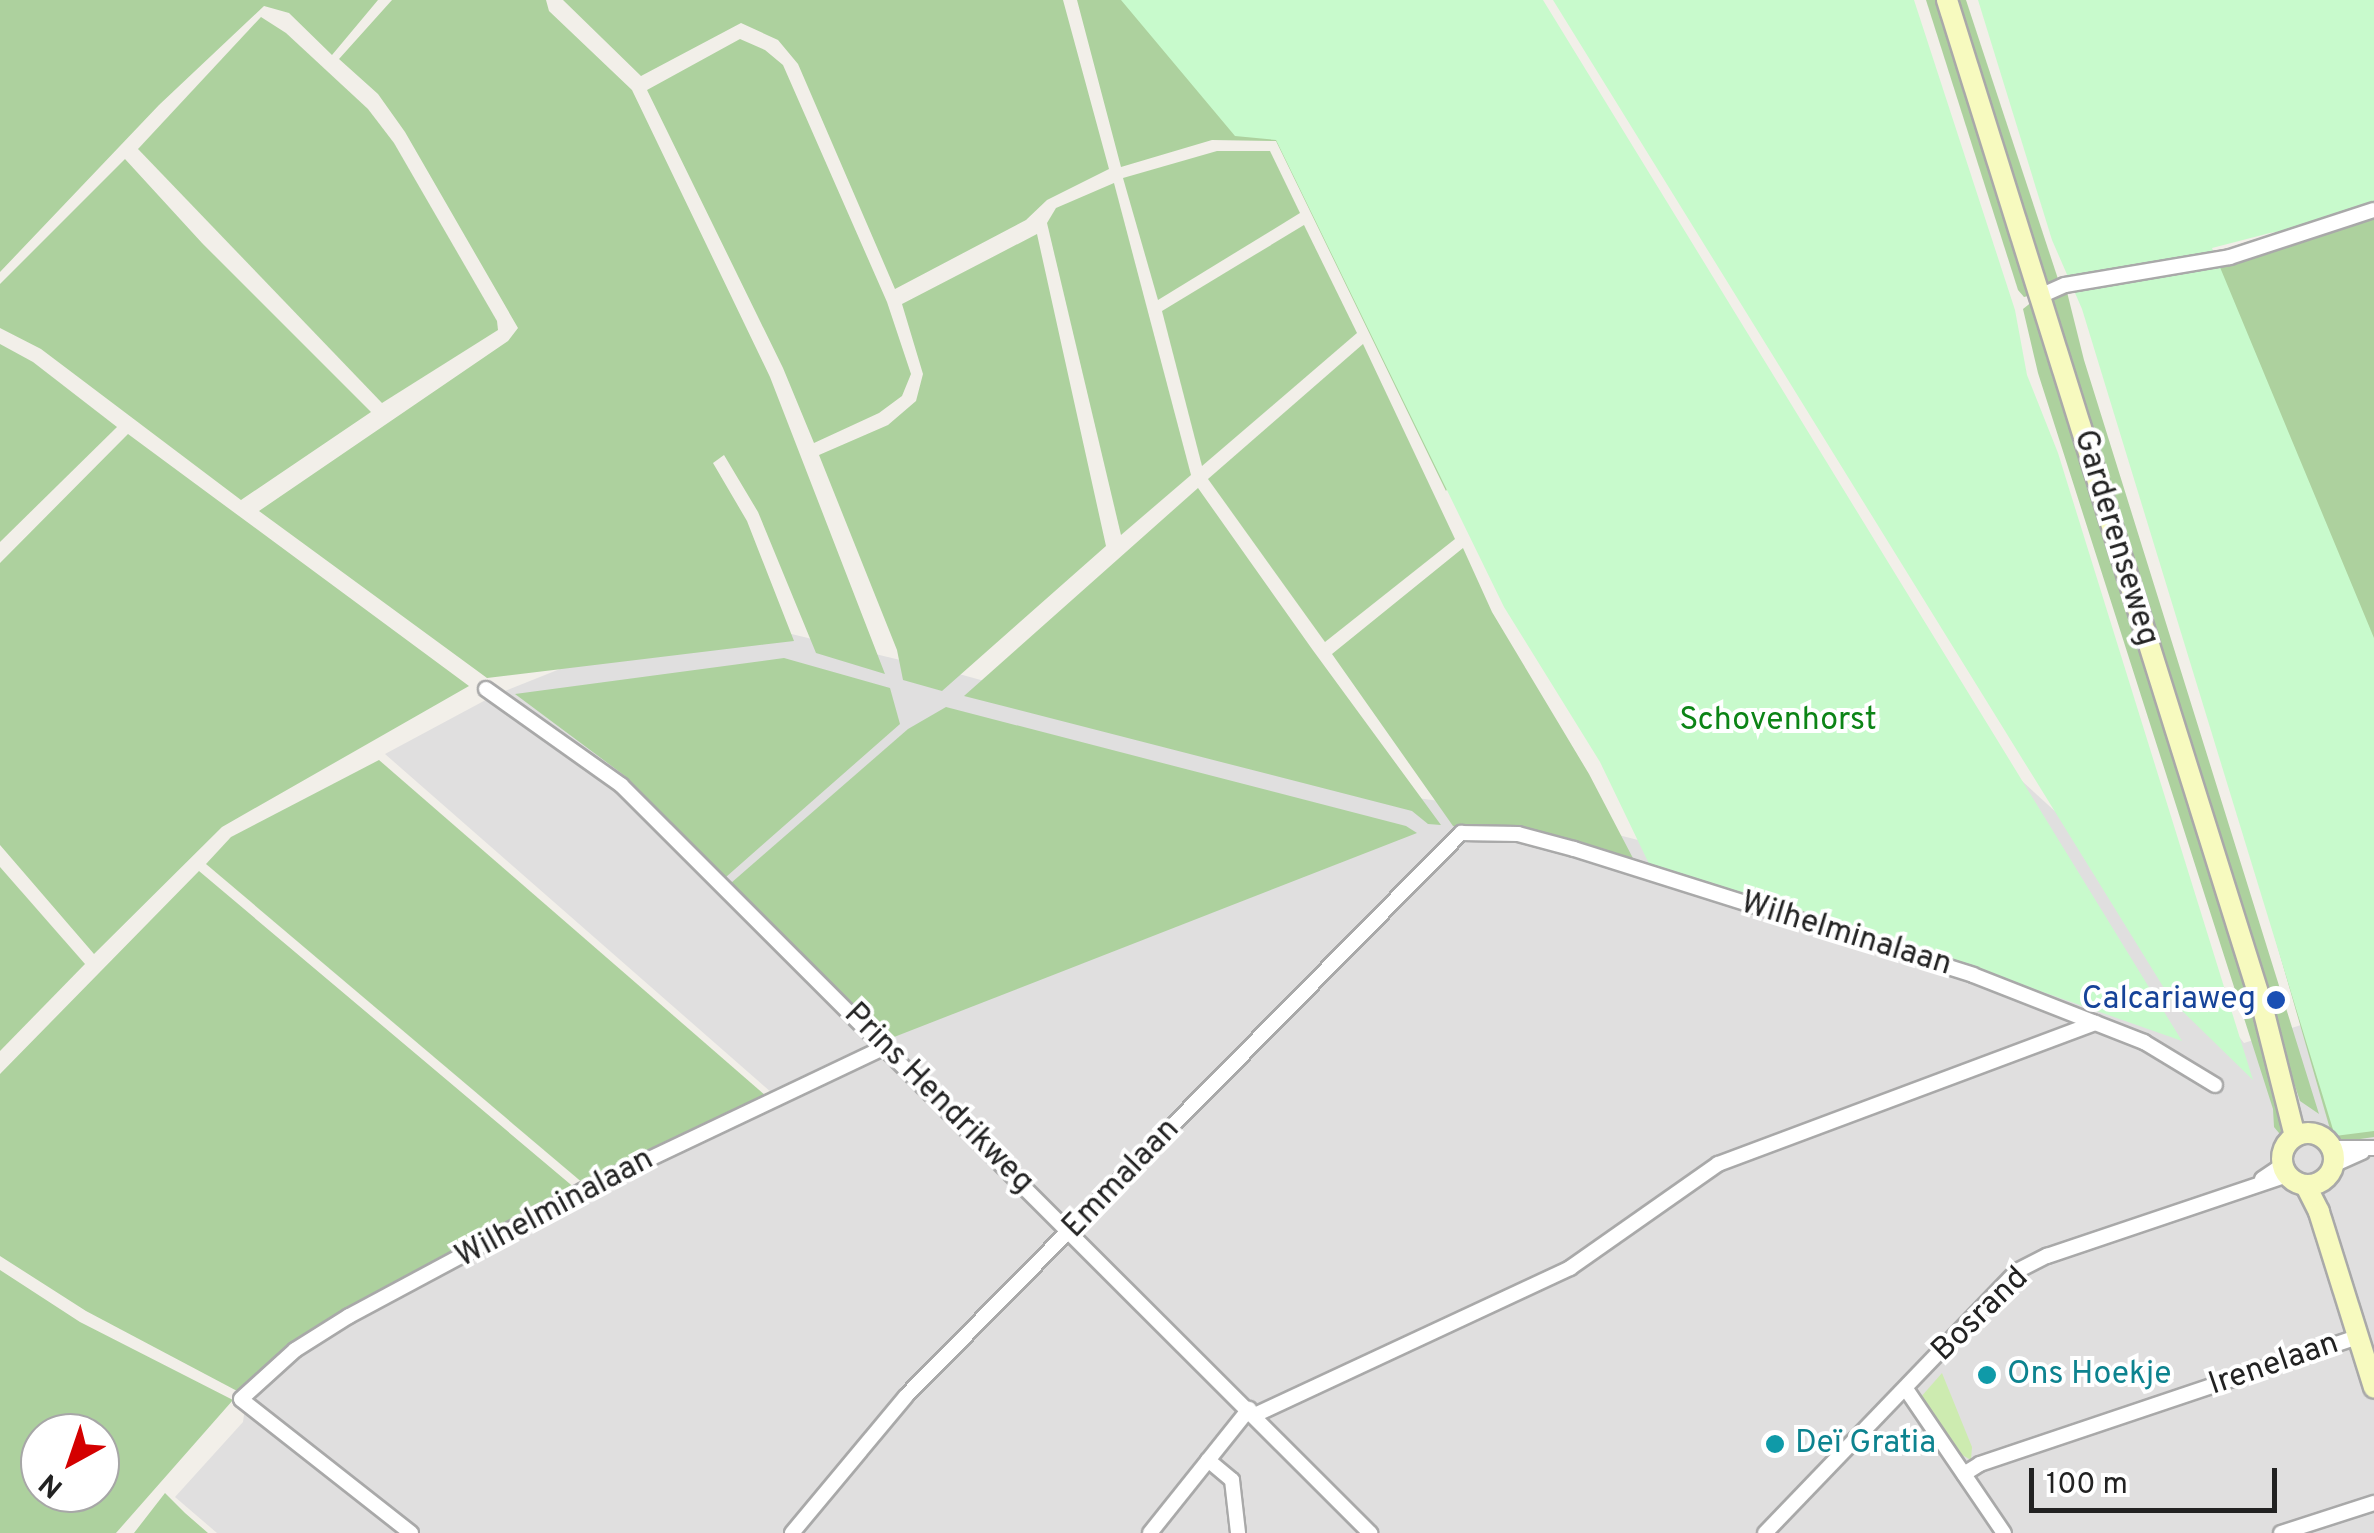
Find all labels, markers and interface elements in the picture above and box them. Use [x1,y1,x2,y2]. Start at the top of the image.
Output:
street label: Garderenseweg [2064,425,2166,651]
park label: Schovenhorst [1679,702,1877,740]
street label: Wilhelminalaan [1736,885,1956,985]
place label: Calcariaweg [2082,981,2256,1019]
marker: Calcariaweg [2265,989,2287,1011]
street label: Prins Hendrikweg [835,996,1041,1202]
street label: Emmalaan [1056,1111,1188,1247]
street label: Wilhelminalaan [450,1141,660,1277]
street label: Bosrand [1925,1260,2037,1370]
street label: Irenelaan [2204,1325,2344,1405]
place label: Ons Hoekje [2007,1356,2171,1394]
marker: Ons Hoekje [1976,1364,1998,1386]
north arrow [20,1413,120,1513]
place label: Deï Gratia [1795,1425,1936,1463]
marker: Deï Gratia [1764,1433,1786,1455]
scale bar [2034,1448,2282,1510]
text: N [33,1464,71,1505]
text: 100 m [2046,1467,2128,1504]

